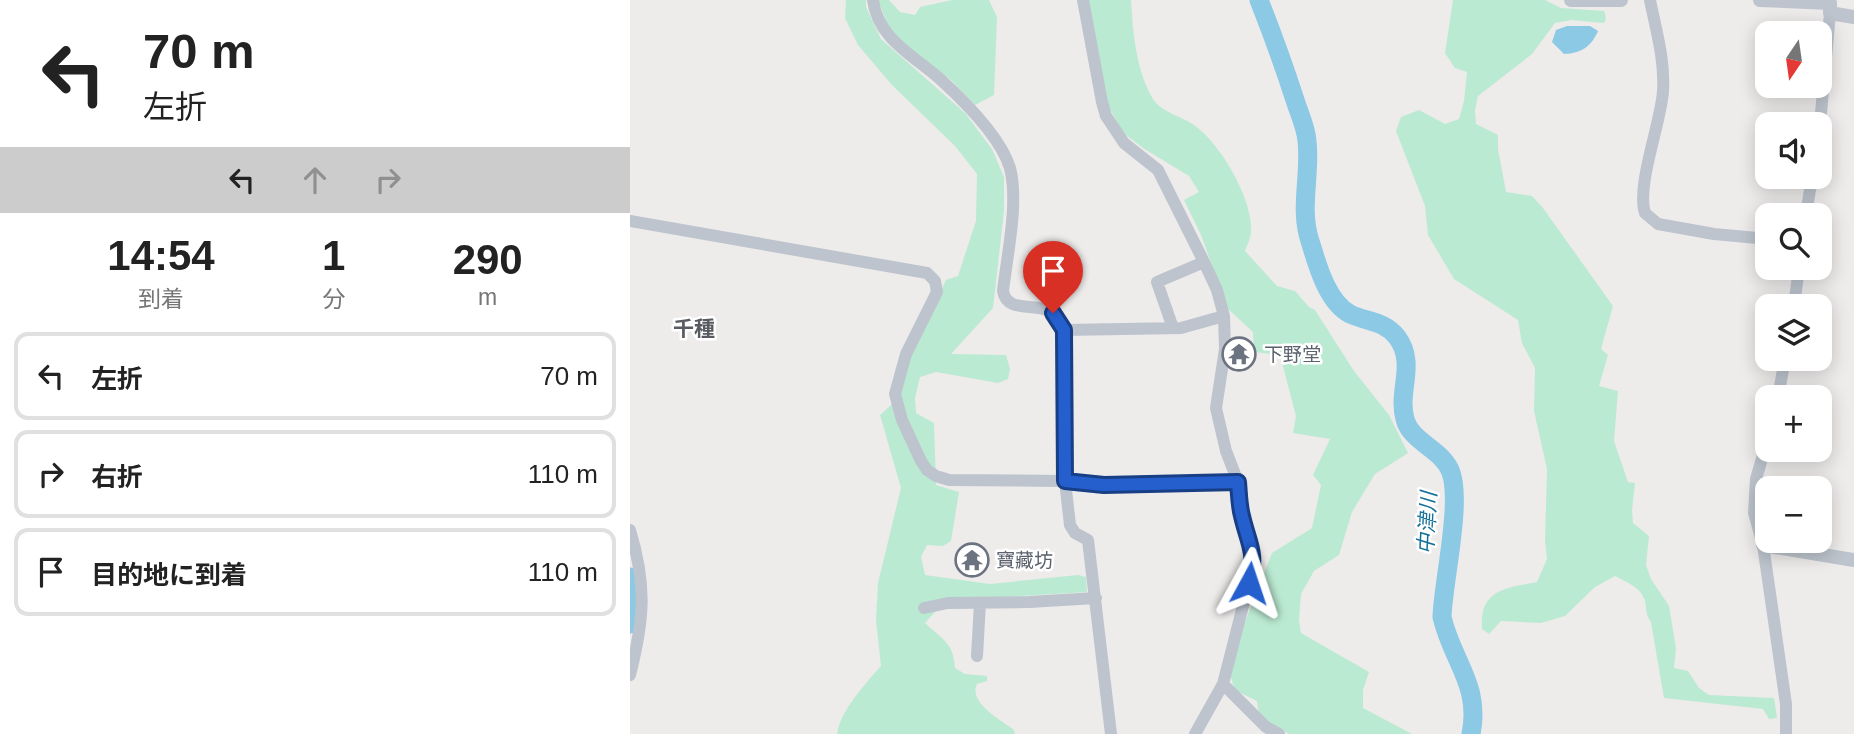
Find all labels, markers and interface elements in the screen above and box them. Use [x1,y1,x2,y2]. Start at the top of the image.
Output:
north arrow [1755,21,1832,98]
map controls [1755,21,1832,553]
text: 70 m [143,24,255,78]
icon: left [28,28,119,119]
text: 左折 [143,89,207,125]
button: sound [1755,112,1832,189]
icon: left [223,161,261,199]
icon: ahead [296,161,334,199]
icon: right [369,161,407,199]
button: search [1755,203,1832,280]
text: 14:54 [107,232,215,279]
text: 1 [322,232,345,279]
text: 290 [453,236,523,283]
pin [1023,241,1083,313]
icon: arrive [1034,252,1072,290]
text: m [478,284,497,310]
text: 到着 [138,286,184,312]
text: 分 [322,286,345,312]
button: layers [1755,294,1832,371]
district label: 千種 [673,317,715,340]
temple icon: 下野堂 [1220,335,1258,373]
place label: 下野堂 [1264,344,1321,365]
icon: left [32,357,70,395]
text: 70 m [540,361,598,391]
text: 左折 [91,364,143,394]
button: + [1755,385,1832,462]
icon: right [32,455,70,493]
text: 110 m [528,459,598,489]
text: 右折 [91,462,143,492]
button: − [1755,476,1832,553]
water label: 中津川 [1414,489,1440,555]
temple icon: 寶藏坊 [953,541,991,579]
position arrow [1212,546,1286,620]
place label: 寶藏坊 [996,550,1053,571]
icon: arrive [32,553,70,591]
text: 110 m [528,557,598,587]
text: 目的地に到着 [91,560,247,590]

